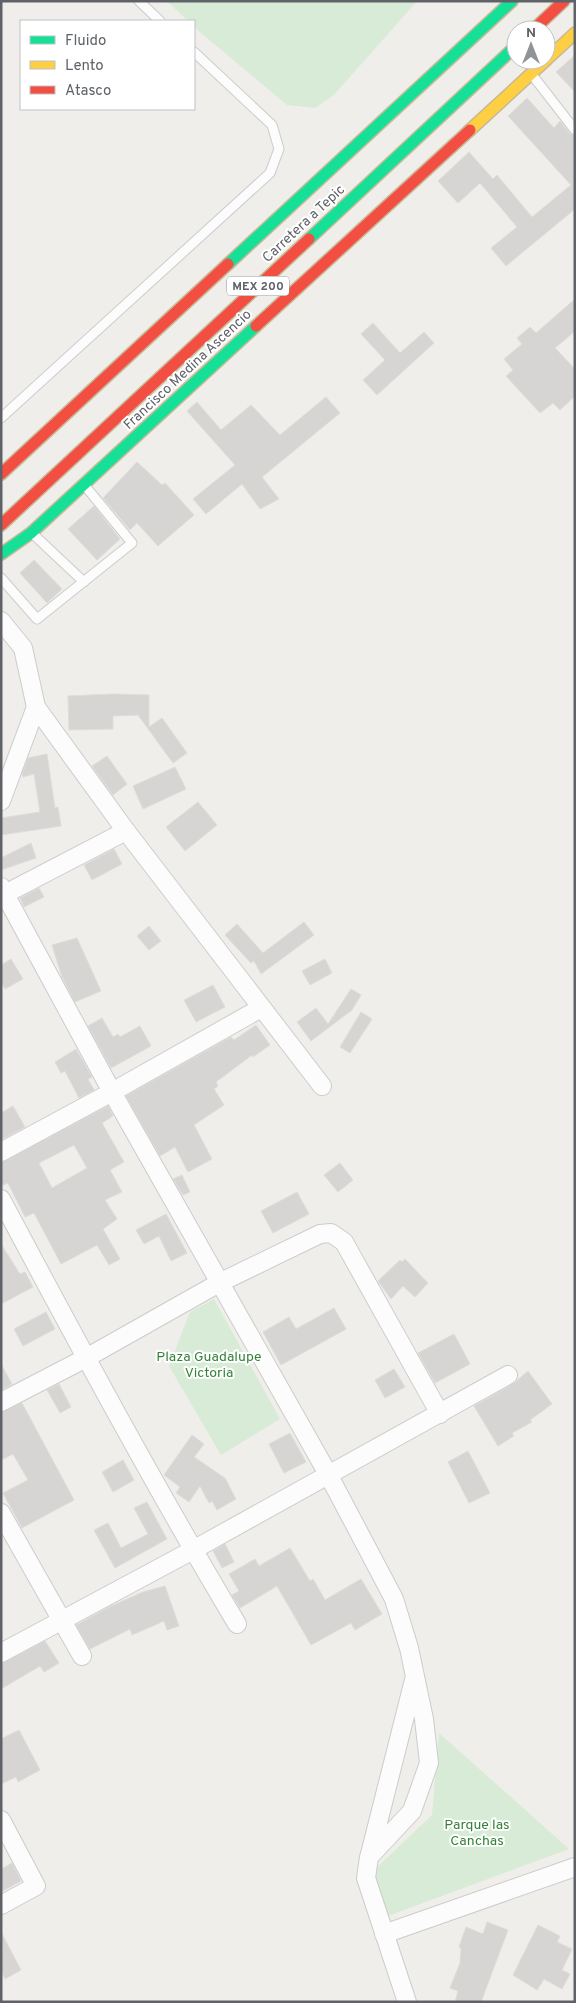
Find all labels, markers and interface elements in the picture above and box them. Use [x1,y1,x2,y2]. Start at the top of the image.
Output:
legend [20,20,195,110]
north arrow [506,20,556,70]
text: N [526,25,536,42]
text: Fluido [65,32,106,51]
text: Lento [65,57,104,76]
text: Atasco [65,82,111,101]
street label: Carretera a Tepic [259,182,349,267]
road number: MEX 200 [227,276,289,296]
street label: Francisco Medina Ascencio [121,306,256,434]
park label: Plaza Guadalupe Victoria [156,1349,262,1382]
park label: Parque las Canchas [444,1817,510,1850]

